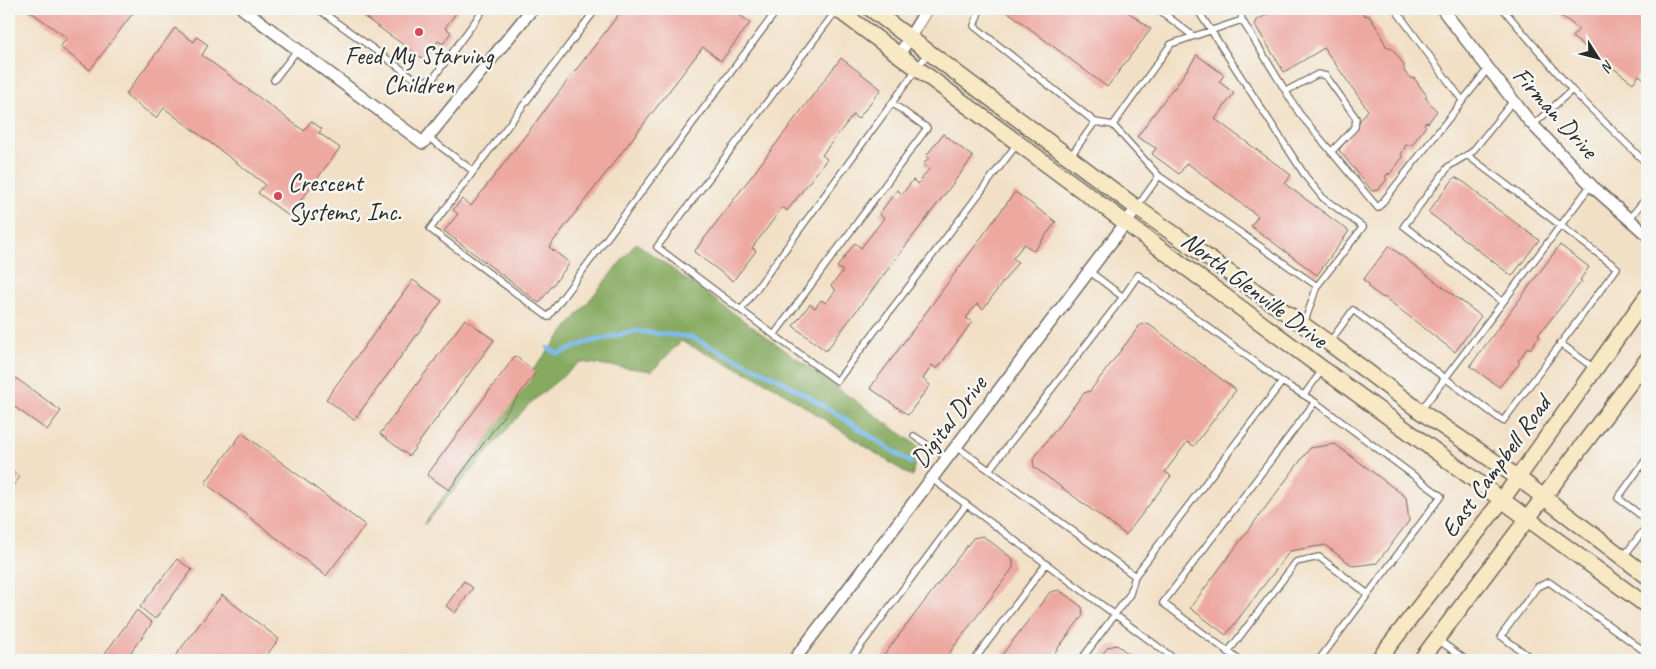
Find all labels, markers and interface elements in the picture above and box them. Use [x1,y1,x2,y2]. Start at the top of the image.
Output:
marker: Feed My Starving Children [413,26,425,38]
north arrow [1574,32,1624,82]
place label: Feed My Starving Children [345,40,494,101]
text: N [1597,57,1618,76]
street label: Firman Drive [1506,60,1606,167]
place label: Crescent Systems, Inc. [288,167,402,228]
marker: Crescent Systems, Inc. [272,190,284,202]
street label: North Glenville Drive [1175,224,1335,356]
street label: Digital Drive [904,368,995,474]
street label: East Campbell Road [1434,386,1560,544]

